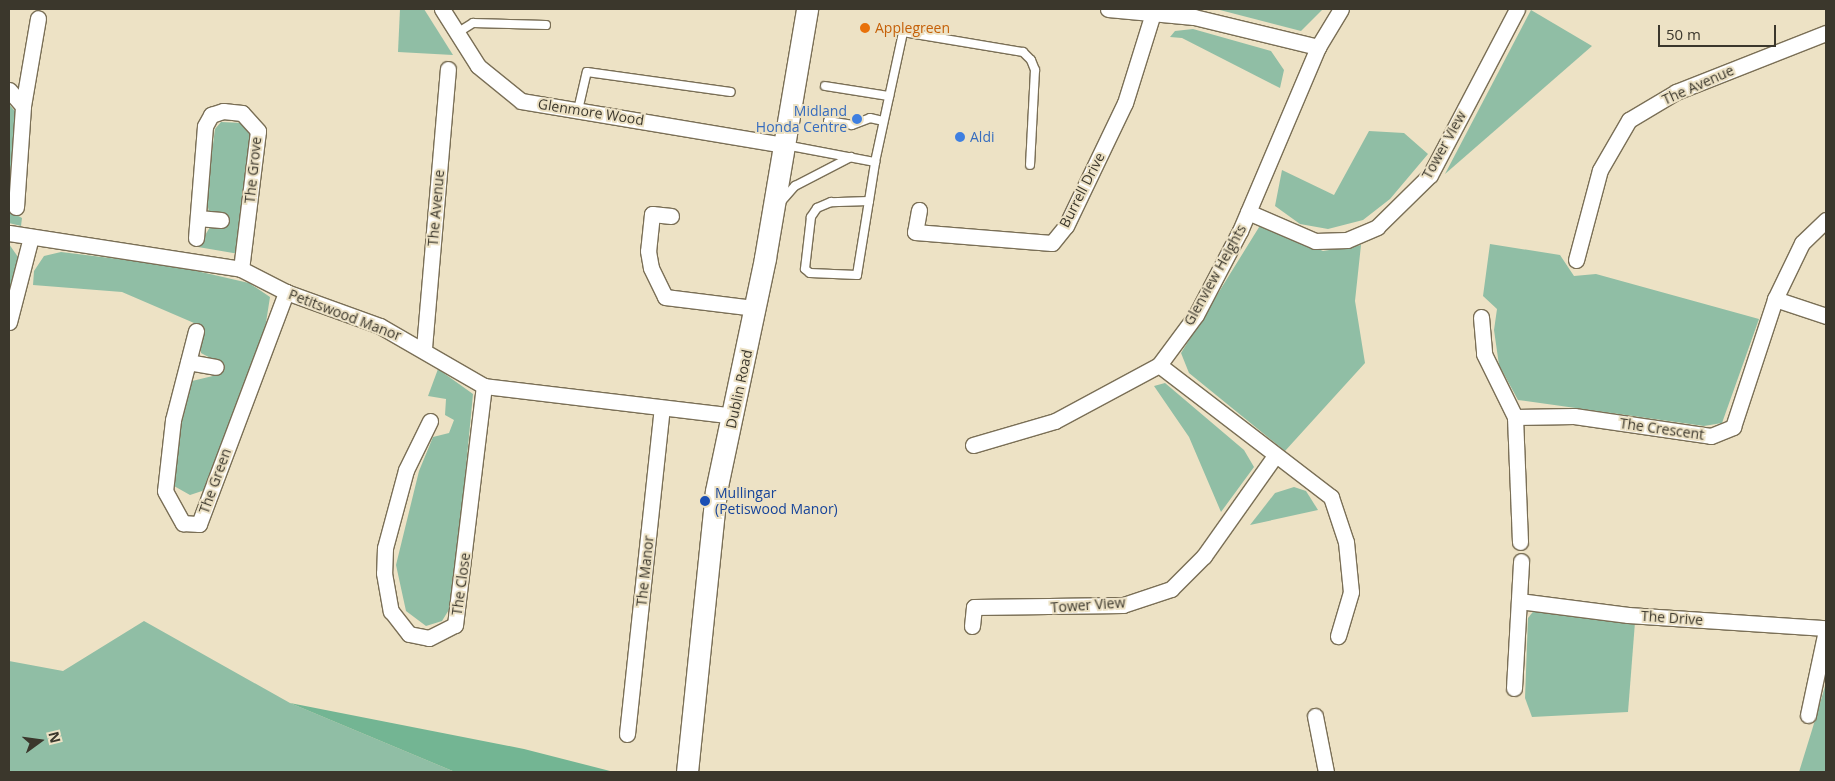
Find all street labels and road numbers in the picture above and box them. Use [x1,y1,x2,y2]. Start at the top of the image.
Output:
street label: The Avenue [1660,62,1736,108]
street label: Glenmore Wood [537,95,645,129]
street label: Tower View [1419,108,1469,182]
street label: The Grove [241,136,265,204]
street label: Burrell Drive [1056,150,1108,230]
street label: The Avenue [424,169,448,247]
street label: Glenview Heights [1180,222,1250,328]
street label: Petitswood Manor [286,286,404,344]
street label: Dublin Road [722,348,756,430]
street label: The Crescent [1619,415,1705,443]
street label: The Green [195,446,235,516]
street label: The Manor [633,535,657,607]
street label: The Close [448,552,474,616]
street label: Tower View [1050,594,1126,616]
street label: The Drive [1640,607,1704,629]

